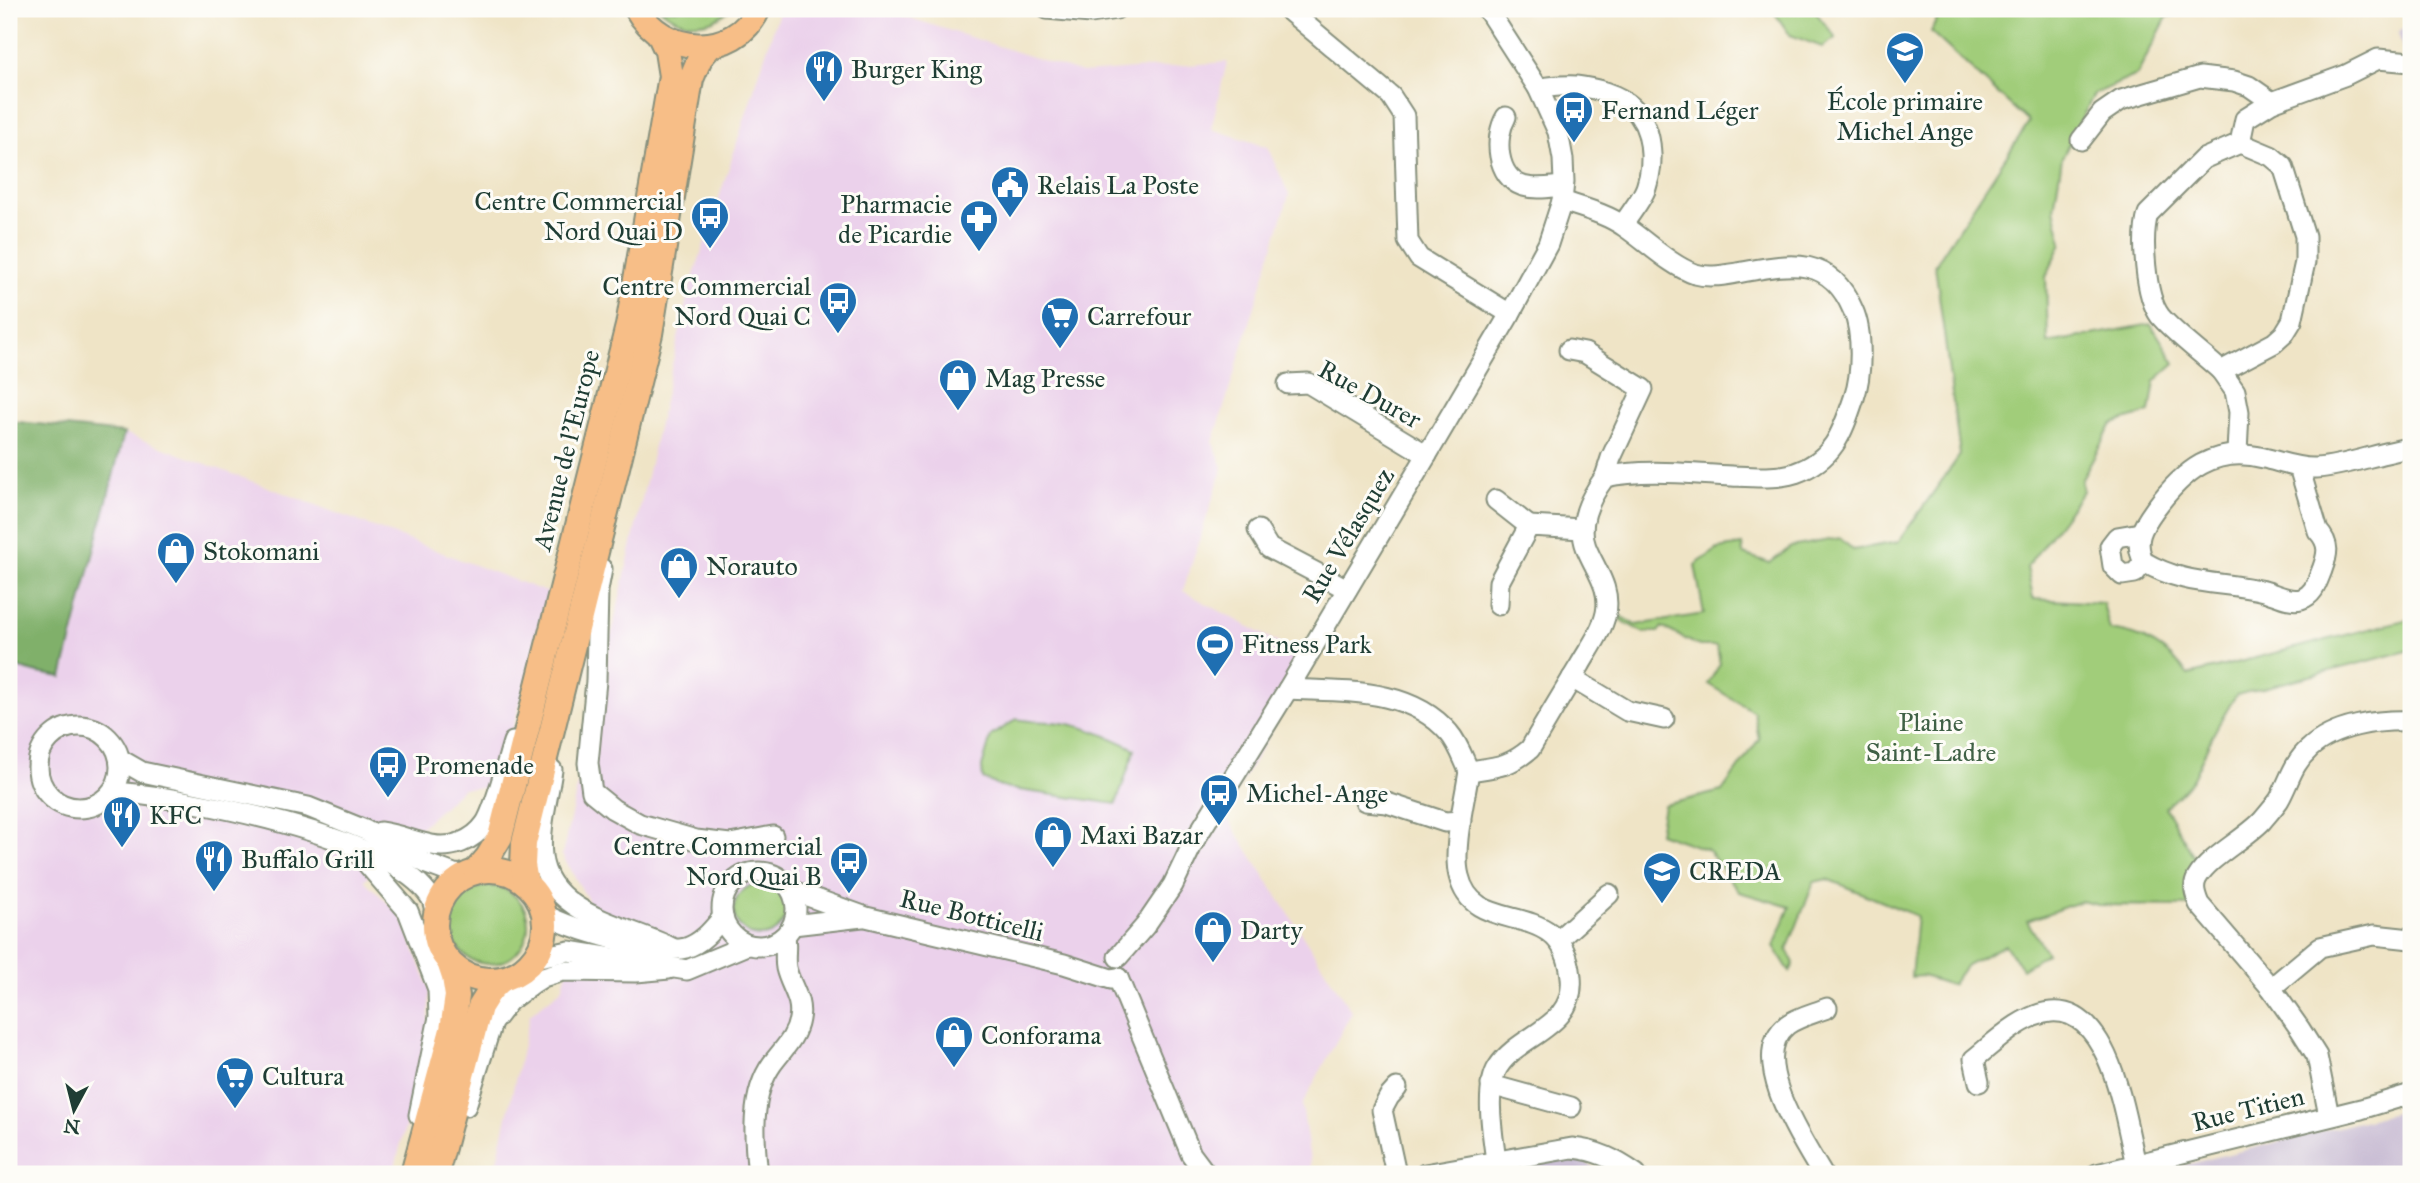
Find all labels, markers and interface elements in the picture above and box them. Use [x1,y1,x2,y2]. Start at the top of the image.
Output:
school or university icon: École primaire Michel Ange [1884,30,1926,85]
restaurant icon: Burger King [803,48,845,103]
place label: Burger King [851,53,983,85]
place label: École primaire Michel Ange [1827,85,1983,147]
bus stop icon: Fernand Léger [1553,89,1595,144]
place label: Fernand Léger [1601,94,1759,126]
public building icon: Relais La Poste [989,164,1031,219]
place label: Relais La Poste [1037,169,1199,201]
place label: Centre Commercial Nord Quai D [474,185,683,247]
place label: Pharmacie de Picardie [838,188,952,250]
bus stop icon: Centre Commercial Nord Quai D [689,195,731,250]
pharmacy icon: Pharmacie de Picardie [958,198,1000,253]
place label: Centre Commercial Nord Quai C [602,270,811,332]
bus stop icon: Centre Commercial Nord Quai C [817,280,859,335]
supermarket icon: Carrefour [1039,295,1081,350]
place label: Carrefour [1087,300,1192,332]
street label: Avenue de l'Europe [525,346,606,555]
street label: Rue Durer [1313,353,1427,435]
shop icon: Mag Presse [937,357,979,412]
place label: Mag Presse [985,362,1106,394]
street label: Rue Vélasquez [1295,462,1401,608]
shop icon: Stokomani [155,530,197,585]
place label: Stokomani [203,535,319,567]
shop icon: Norauto [658,545,700,600]
place label: Norauto [706,550,798,582]
sports icon: Fitness Park [1194,623,1236,678]
place label: Fitness Park [1242,628,1373,660]
park label: Plaine Saint-Ladre [1866,706,1996,768]
bus stop icon: Promenade [367,744,409,799]
place label: Promenade [415,749,534,781]
bus stop icon: Michel-Ange [1198,772,1240,827]
place label: Michel-Ange [1246,777,1388,809]
restaurant icon: KFC [101,794,143,849]
place label: KFC [149,799,202,831]
shop icon: Maxi Bazar [1032,814,1074,869]
place label: Maxi Bazar [1080,819,1203,851]
place label: Centre Commercial Nord Quai B [613,830,822,892]
restaurant icon: Buffalo Grill [193,838,235,893]
bus stop icon: Centre Commercial Nord Quai B [828,840,870,895]
place label: Buffalo Grill [241,843,374,875]
school or university icon: CREDA [1641,850,1683,905]
place label: CREDA [1689,855,1782,887]
street label: Rue Botticelli [897,882,1047,948]
shop icon: Darty [1192,909,1234,964]
place label: Darty [1240,914,1303,946]
shop icon: Conforama [933,1014,975,1069]
place label: Conforama [981,1019,1101,1051]
supermarket icon: Cultura [214,1055,256,1110]
place label: Cultura [262,1060,344,1092]
north arrow [38,1074,108,1144]
street label: Rue Titien [2189,1080,2307,1138]
text: N [63,1114,81,1139]

